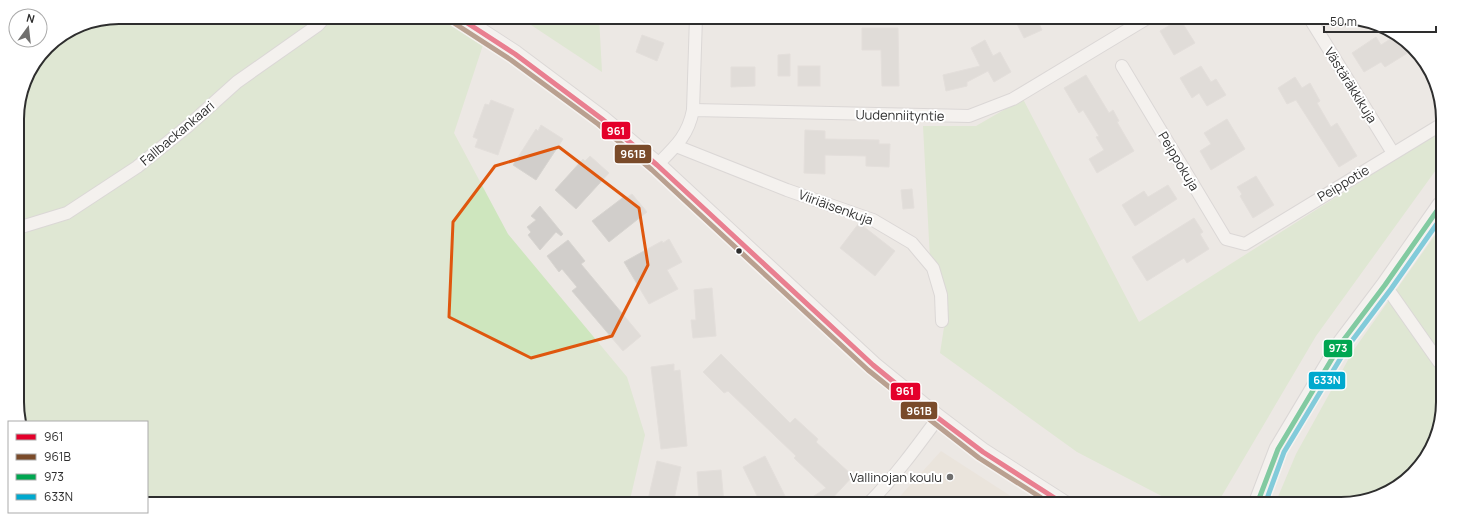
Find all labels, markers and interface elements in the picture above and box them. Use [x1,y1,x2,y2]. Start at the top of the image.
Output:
north arrow [8,8,48,48]
scale bar [1324,8,1436,34]
text: N [25,10,37,26]
text: 50 m [1330,13,1357,30]
street label: Västäräkkikuja [1321,44,1381,126]
street label: Fallbackankaari [136,97,218,169]
street label: Uudenniityntie [855,105,945,125]
line badge: 961 [601,121,631,140]
text: 961 [607,123,625,138]
street label: Peippokuja [1154,128,1204,194]
line badge: 961B [614,144,652,164]
text: 961B [620,146,646,161]
street label: Peippotie [1314,160,1373,205]
street label: Viiriäisenkuja [796,185,876,229]
unlabelled marker [734,246,744,256]
line badge: 973 [1323,339,1353,358]
text: 973 [1328,340,1348,355]
line badge: 633N [1308,371,1346,390]
text: 633N [1313,372,1341,387]
line badge: 961 [890,382,921,401]
text: 961 [896,383,914,398]
line badge: 961B [900,401,938,420]
text: 961B [906,403,932,418]
legend [8,421,148,513]
text: 961 [44,428,63,445]
text: 961B [44,448,71,465]
text: 973 [44,468,64,485]
place label: Vallinojan koulu [850,468,942,486]
marker: Vallinojan koulu [945,472,955,482]
text: 633N [44,488,73,505]

